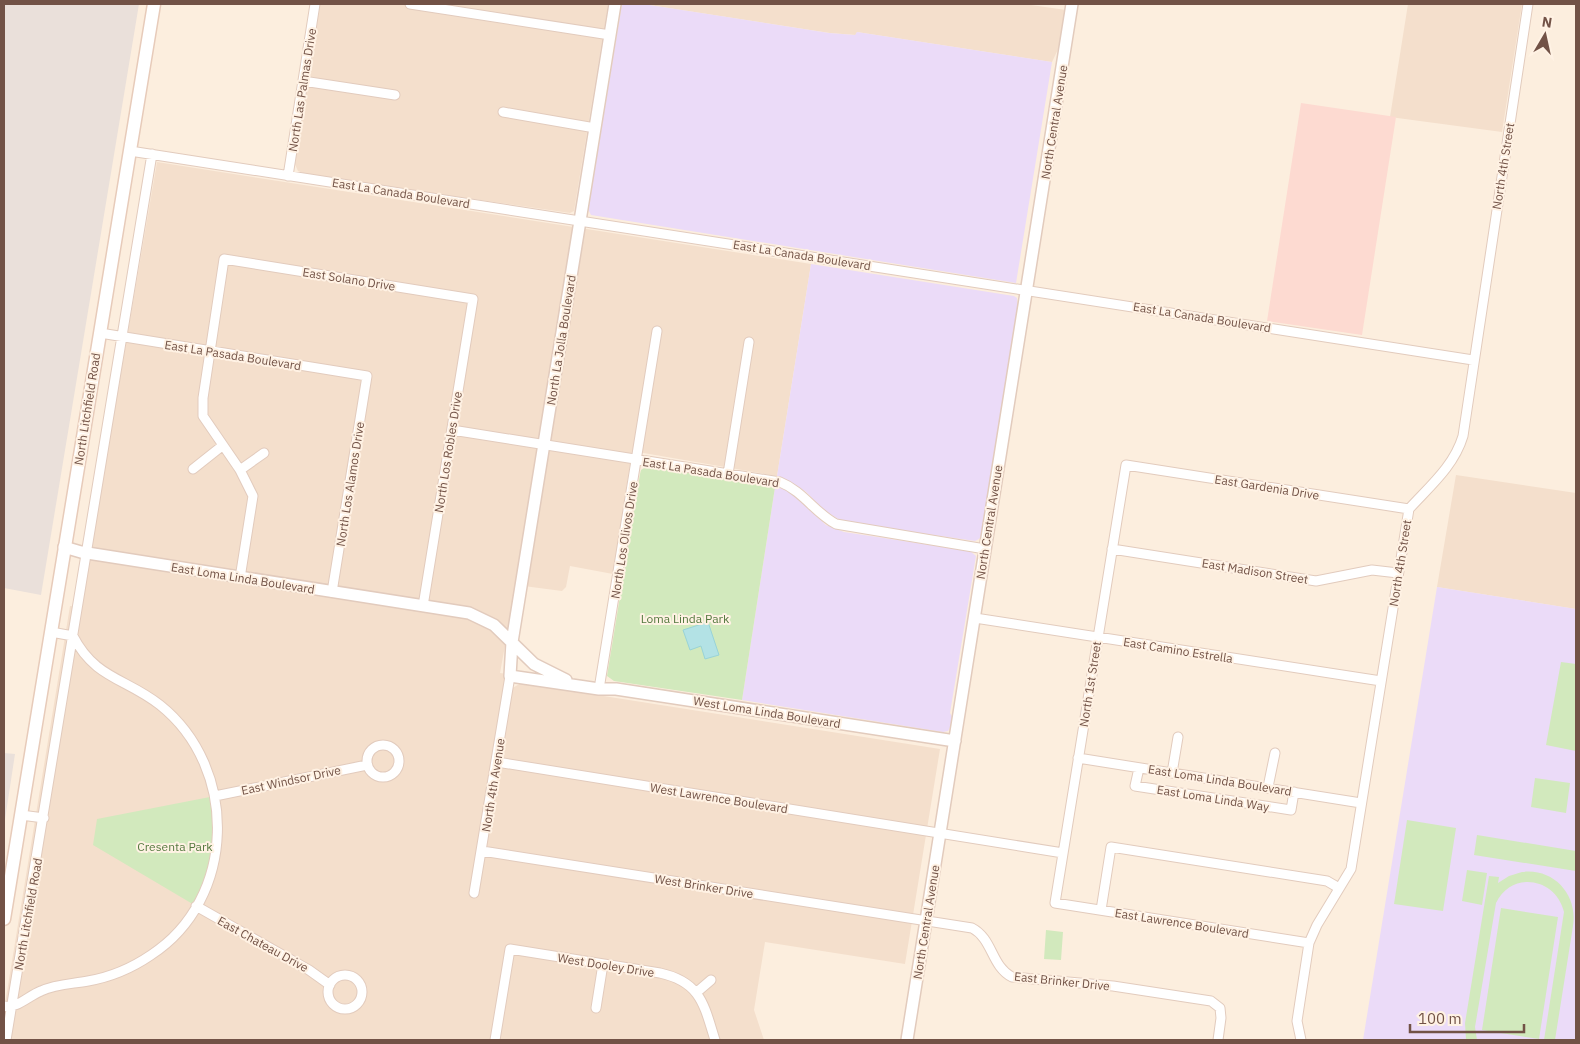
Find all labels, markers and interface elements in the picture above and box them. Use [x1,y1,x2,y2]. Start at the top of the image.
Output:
north arrow [1520,10,1570,60]
text: N [1541,12,1553,32]
street label: North Las Palmas Drive [285,27,319,153]
street label: North Central Avenue [1038,63,1071,180]
street label: North 4th Street [1489,122,1517,210]
street label: East La Canada Boulevard [331,175,471,211]
street label: East La Canada Boulevard [732,237,872,273]
street label: East Solano Drive [302,264,397,294]
street label: North La Jolla Boulevard [543,274,579,406]
street label: East La Canada Boulevard [1132,299,1272,335]
street label: East La Pasada Boulevard [164,337,302,373]
street label: North Litchfield Road [71,352,103,466]
street label: North Los Robles Drive [431,390,465,514]
street label: North Los Alamos Drive [333,420,367,547]
street label: East La Pasada Boulevard [642,454,780,490]
street label: North Central Avenue [973,463,1006,580]
street label: East Gardenia Drive [1214,471,1321,503]
street label: North Los Olivos Drive [607,480,641,600]
street label: North 4th Street [1386,519,1414,607]
street label: East Madison Street [1201,555,1309,587]
street label: East Loma Linda Boulevard [170,559,316,597]
park label: Loma Linda Park [641,611,730,626]
street label: East Camino Estrella [1122,634,1234,666]
street label: North 1st Street [1076,640,1104,728]
street label: West Loma Linda Boulevard [692,693,842,731]
street label: North 4th Avenue [478,737,508,833]
street label: East Loma Linda Boulevard [1147,761,1293,799]
street label: East Windsor Drive [240,762,343,798]
street label: West Lawrence Boulevard [649,780,789,816]
street label: East Loma Linda Way [1156,782,1270,814]
park label: Cresenta Park [137,839,213,854]
street label: North Litchfield Road [11,857,45,971]
street label: North Central Avenue [910,863,943,980]
street label: West Brinker Drive [654,871,755,901]
street label: East Lawrence Boulevard [1114,905,1250,941]
street label: East Chateau Drive [215,913,311,975]
street label: West Dooley Drive [556,950,656,980]
street label: East Brinker Drive [1013,969,1111,994]
scale bar [1410,1002,1524,1034]
text: 100 m [1418,1009,1462,1028]

